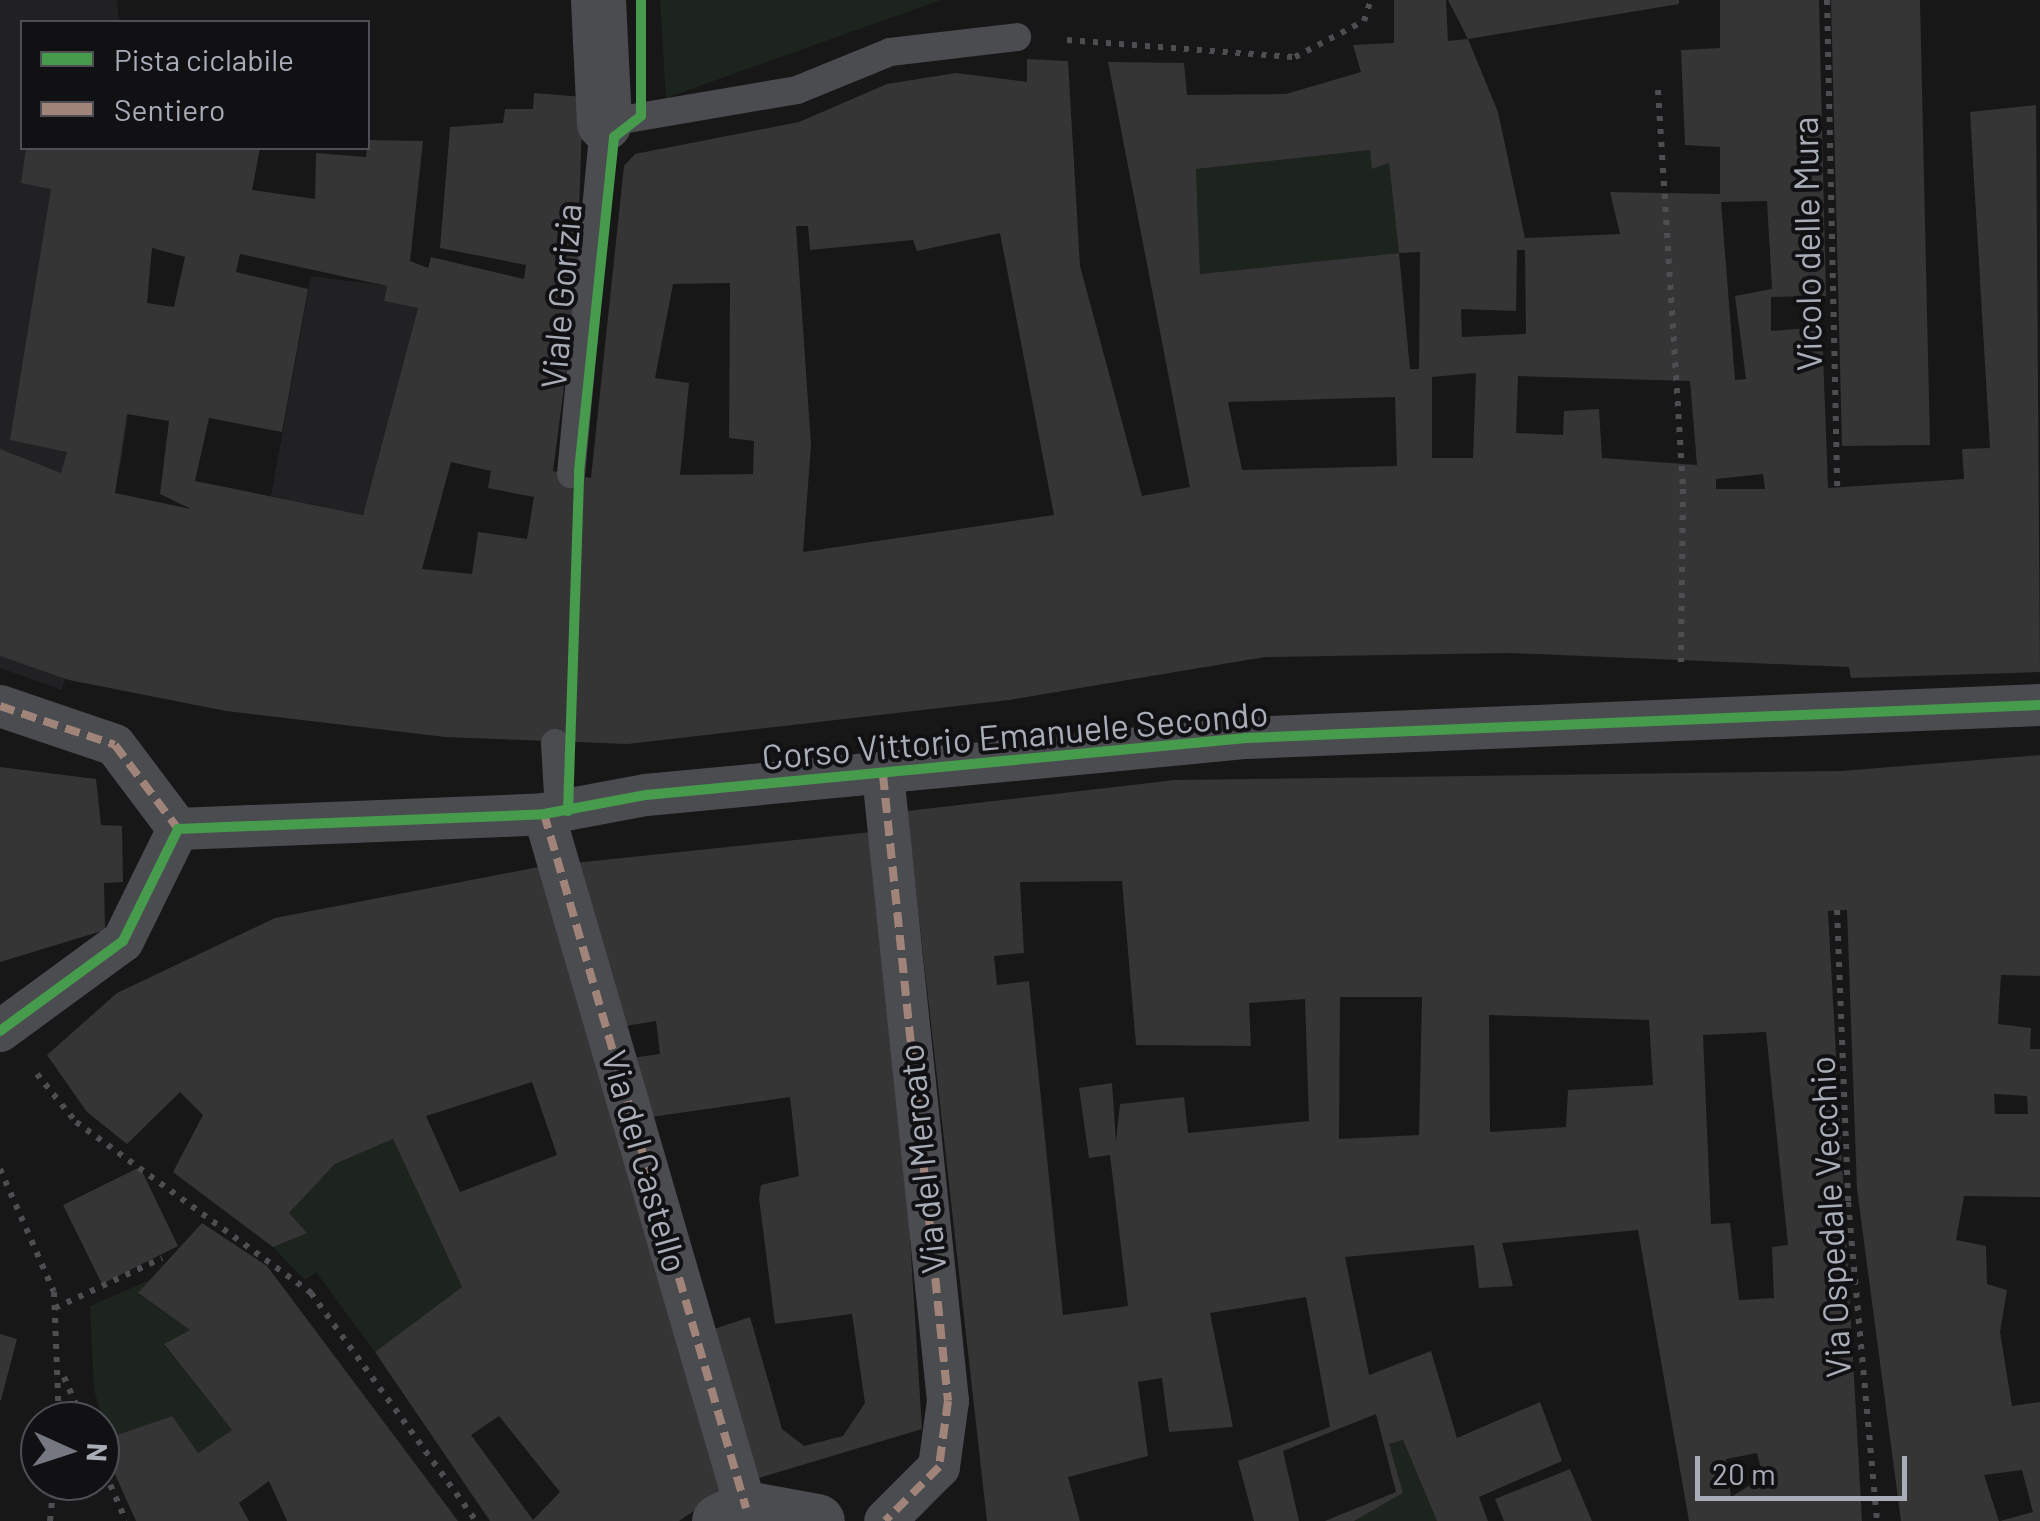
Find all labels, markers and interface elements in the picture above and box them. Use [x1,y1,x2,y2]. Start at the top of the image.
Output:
legend [20,20,370,150]
text: Pista ciclabile [114,41,294,77]
text: Sentiero [114,91,225,127]
street label: Vicolo delle Mura [1783,116,1829,372]
street label: Viale Gorizia [531,202,589,390]
street label: Corso Vittorio Emanuele Secondo [760,691,1270,777]
street label: Via del Mercato [888,1042,954,1276]
street label: Via del Castello [594,1045,698,1277]
street label: Via Ospedale Vecchio [1800,1055,1858,1379]
north arrow [20,1401,120,1501]
scale bar [1700,1436,1912,1498]
text: N [80,1442,115,1463]
text: 20 m [1712,1455,1776,1491]

